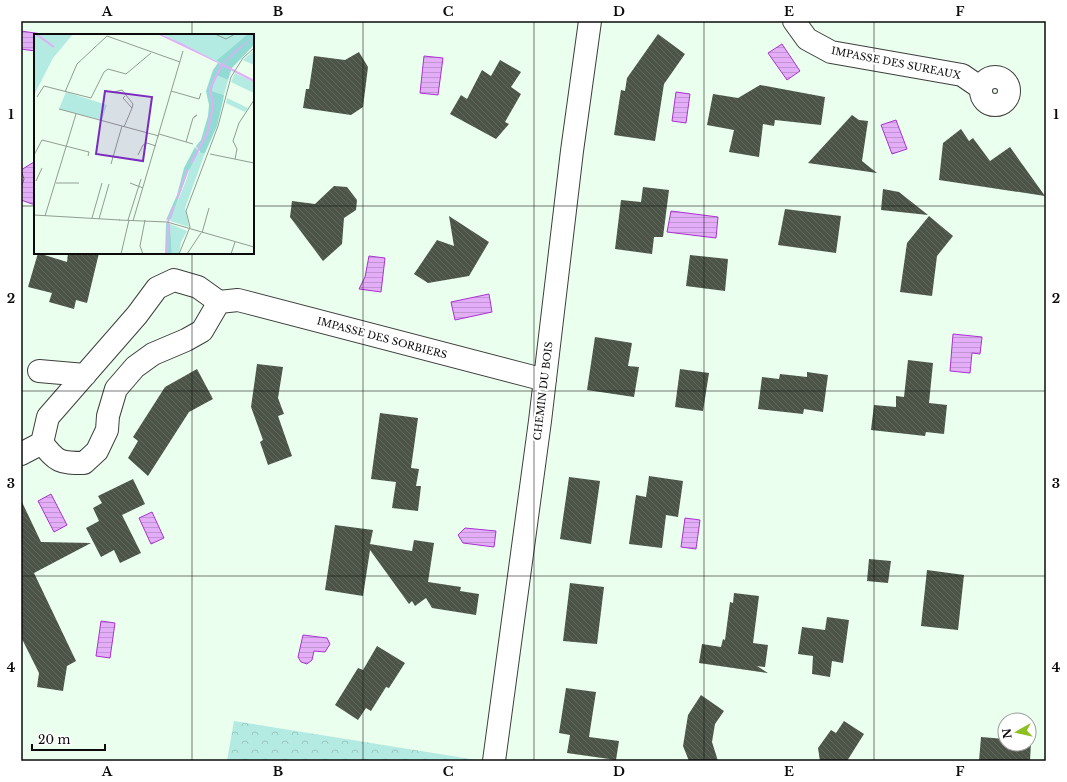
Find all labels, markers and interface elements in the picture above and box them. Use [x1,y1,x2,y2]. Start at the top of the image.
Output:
text: A [101,3,113,20]
text: B [273,3,283,20]
text: C [443,3,454,20]
text: D [613,3,625,20]
text: E [784,3,794,20]
text: F [956,3,965,20]
inset map [34,34,254,254]
street label: IMPASSE DES SUREAUX [830,44,963,82]
text: 1 [8,106,14,123]
text: 1 [1053,106,1059,123]
text: 2 [7,290,15,307]
text: 2 [1052,290,1060,307]
street label: IMPASSE DES SORBIERS [315,314,449,362]
street label: CHEMIN DU BOIS [530,341,556,441]
text: 3 [7,475,15,492]
text: 3 [1052,475,1060,492]
text: 4 [7,659,16,676]
text: 4 [1052,659,1061,676]
north arrow [997,712,1037,752]
scale bar [32,726,105,752]
text: N [999,727,1015,739]
text: 20 m [38,732,70,747]
text: A [101,763,113,780]
text: B [273,763,283,780]
text: C [443,763,454,780]
text: D [613,763,625,780]
text: E [784,763,794,780]
text: F [956,763,965,780]

